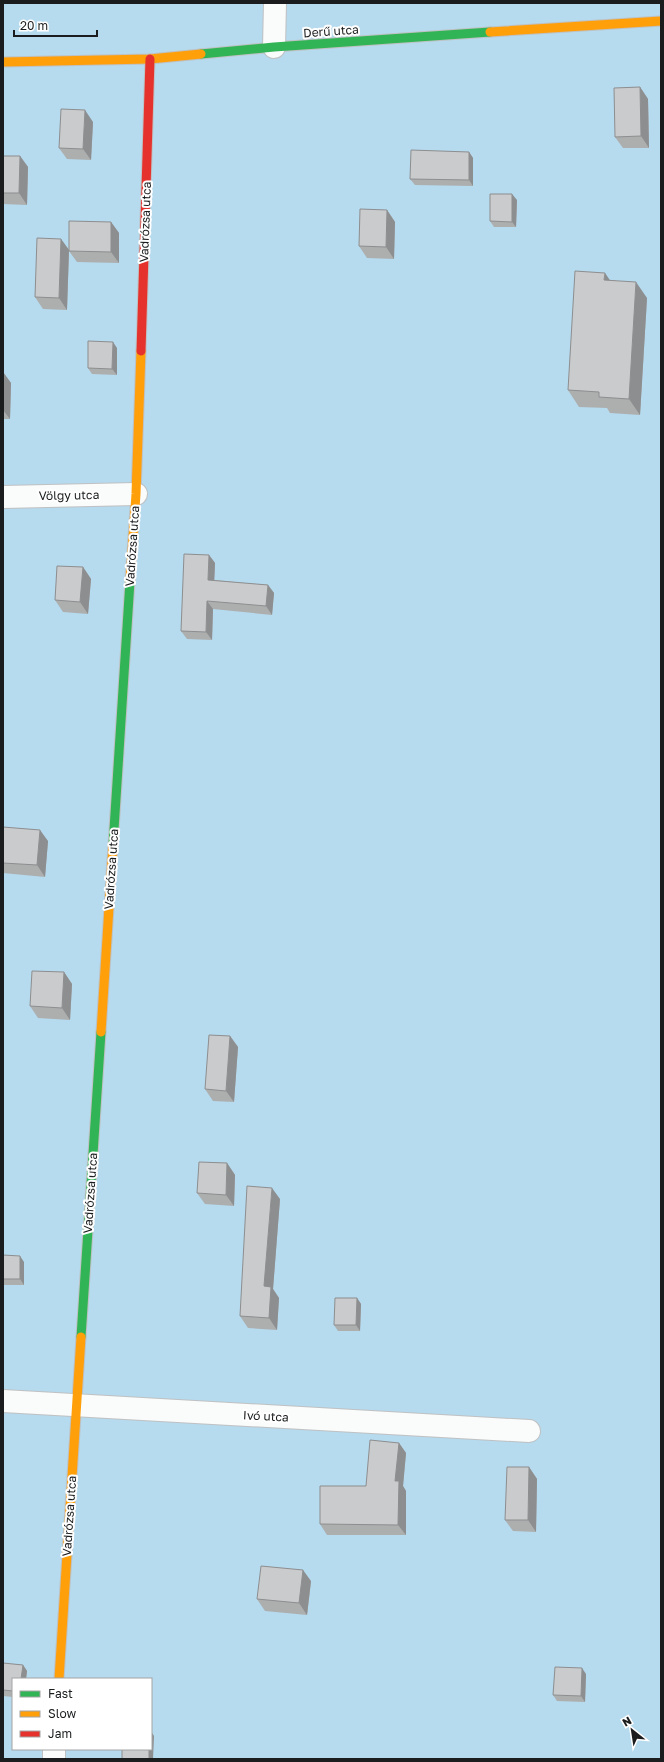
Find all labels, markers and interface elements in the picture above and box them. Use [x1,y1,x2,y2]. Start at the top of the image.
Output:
scale bar [14,12,97,38]
text: 20 m [20,18,48,33]
street label: Derű utca [303,22,359,40]
street label: Vadrózsa utca [136,181,154,263]
street label: Völgy utca [39,487,99,503]
street label: Vadrózsa utca [122,505,142,587]
street label: Vadrózsa utca [101,828,121,910]
street label: Vadrózsa utca [80,1152,100,1234]
street label: Ivó utca [243,1407,289,1425]
street label: Vadrózsa utca [59,1475,79,1557]
legend [12,1678,152,1750]
text: Fast [48,1686,73,1701]
text: Slow [48,1706,76,1721]
north arrow [612,1710,652,1750]
text: N [620,1713,634,1729]
text: Jam [48,1726,72,1741]

